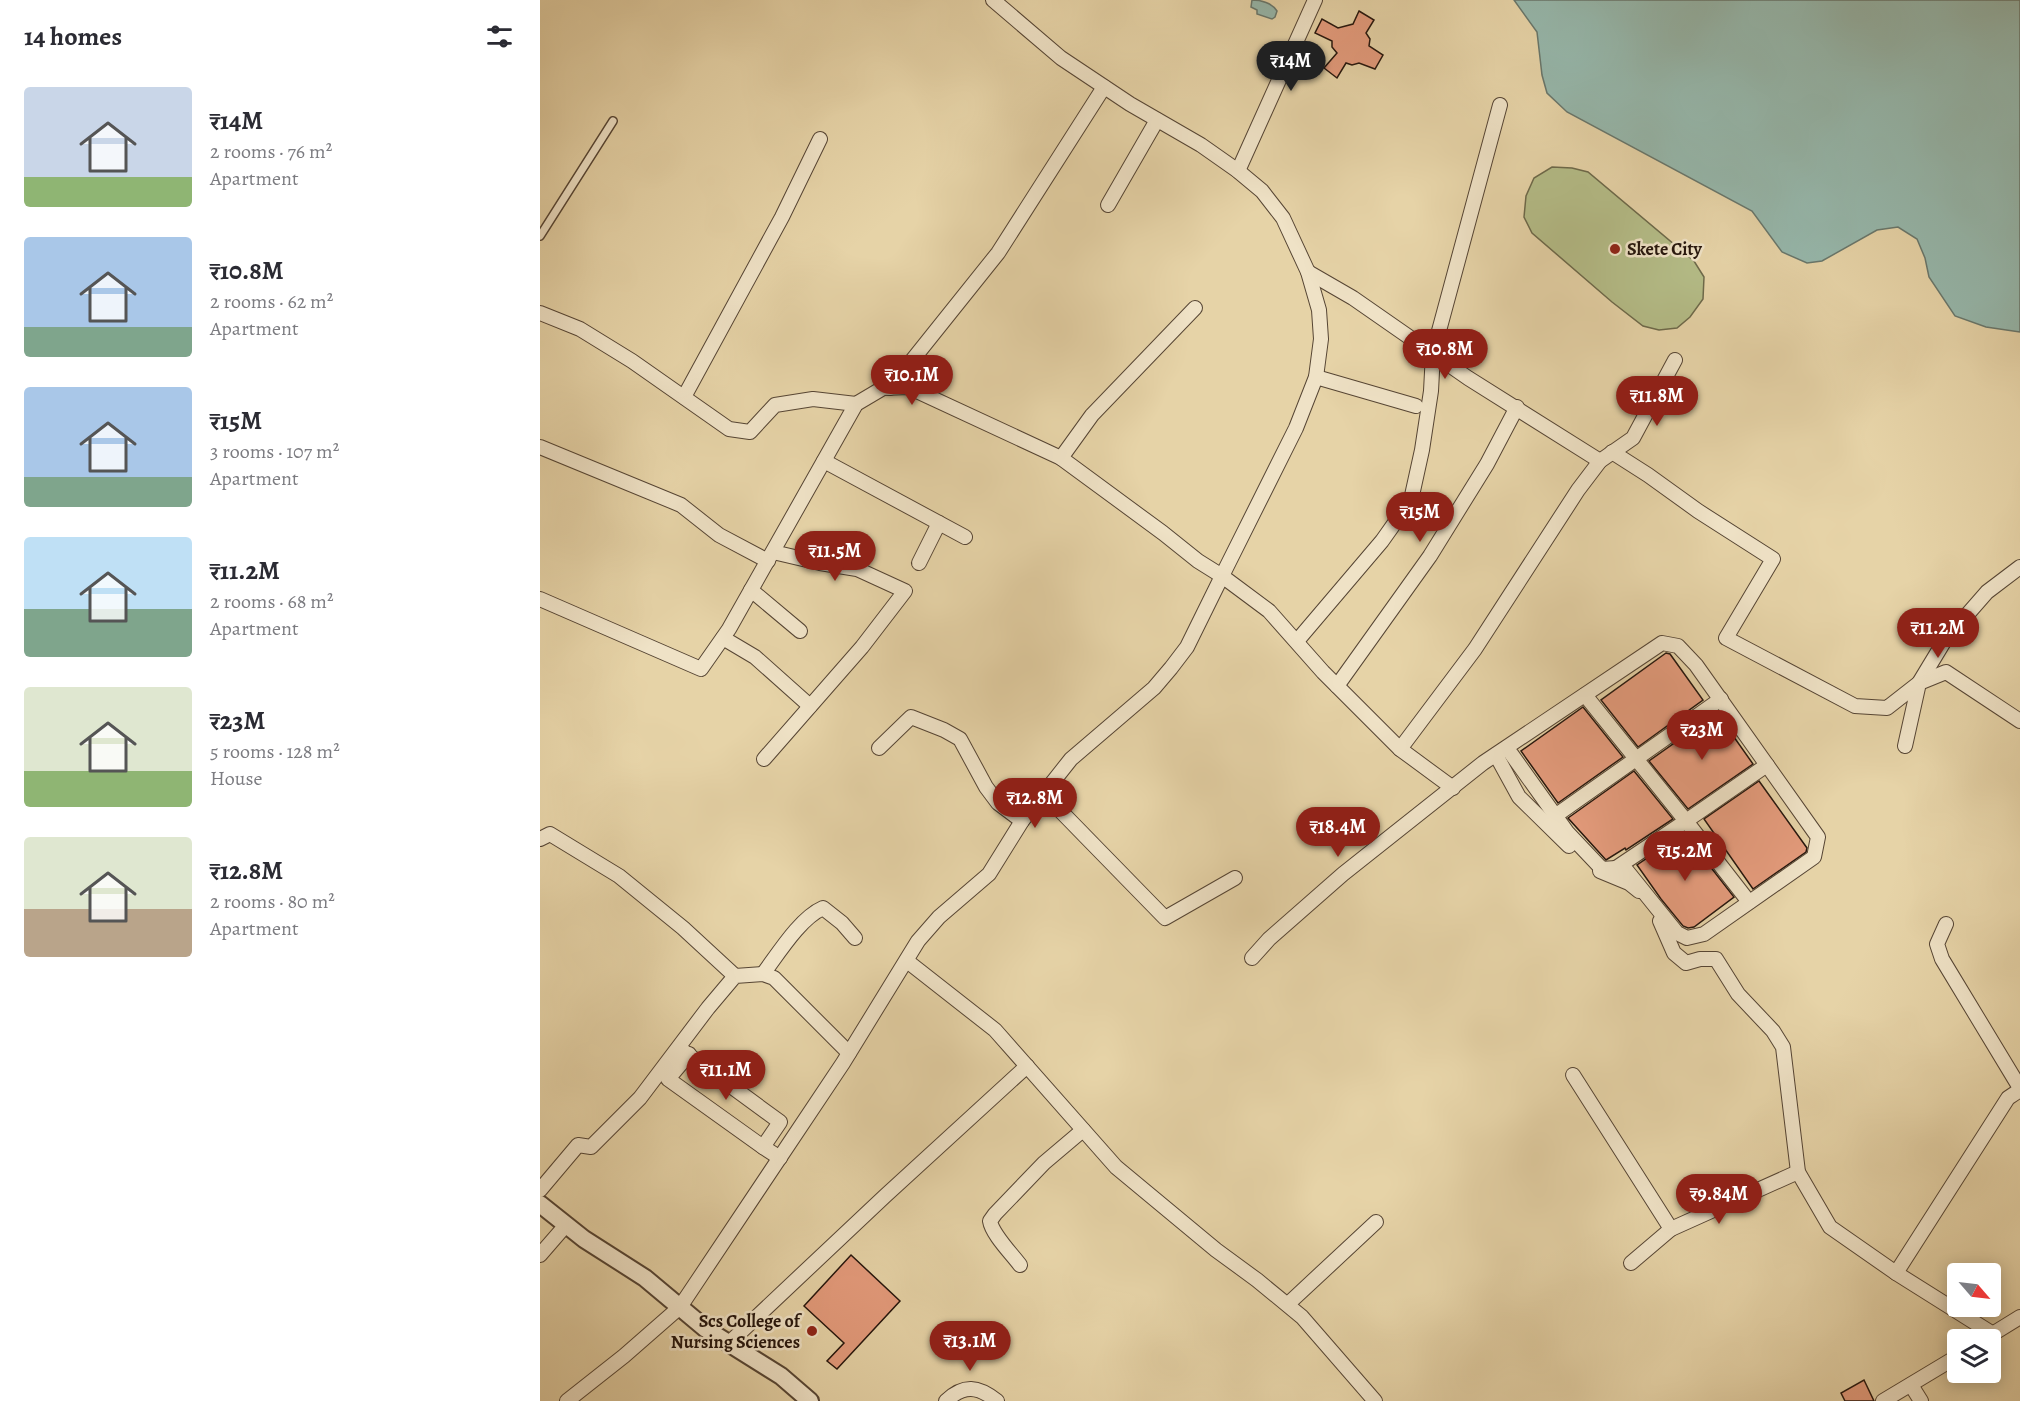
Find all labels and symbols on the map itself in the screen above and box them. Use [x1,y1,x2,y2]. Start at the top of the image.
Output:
pin: ₹14M [1255,41,1327,92]
place label: Skete City [1627,237,1702,261]
marker: Skete City [1608,242,1622,256]
pin: ₹10.8M [1396,329,1494,380]
pin: ₹10.1M [863,355,961,406]
pin: ₹11.8M [1608,376,1706,427]
pin: ₹15M [1384,492,1456,543]
pin: ₹11.5M [786,531,884,582]
pin: ₹11.2M [1889,608,1987,659]
pin: ₹23M [1666,710,1738,761]
pin: ₹12.8M [986,778,1084,829]
pin: ₹18.4M [1289,807,1387,858]
pin: ₹15.2M [1636,831,1734,882]
pin: ₹11.1M [677,1050,775,1101]
pin: ₹9.84M [1670,1174,1768,1225]
north arrow [1947,1263,2001,1317]
place label: Scs College of Nursing Sciences [671,1309,803,1354]
pin: ₹13.1M [921,1321,1019,1372]
marker: Scs College of Nursing Sciences [805,1324,819,1338]

